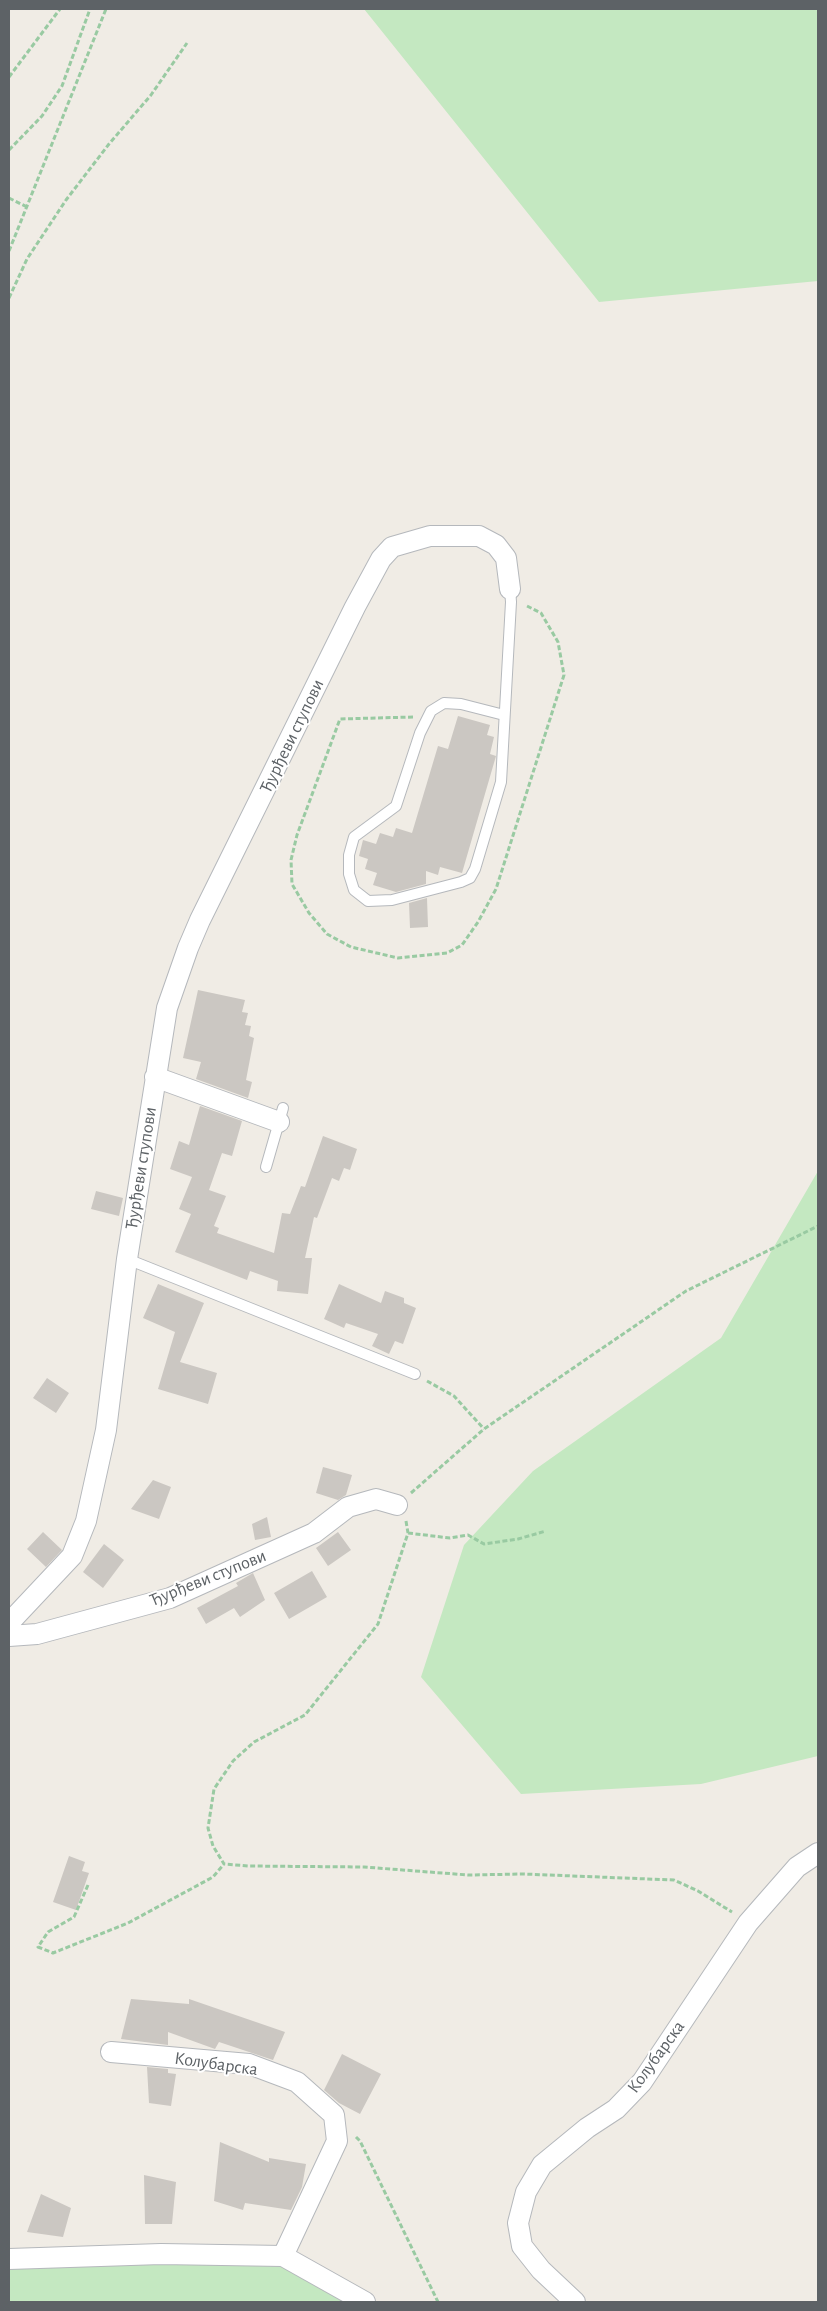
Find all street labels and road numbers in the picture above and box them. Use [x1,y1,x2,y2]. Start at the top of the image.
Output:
street label: Ђурђеви ступови [255,676,329,796]
street label: Ђурђеви ступови [121,1105,161,1231]
street label: Ђурђеви ступови [147,1545,269,1611]
street label: Колубарска [623,2017,689,2097]
street label: Колубарска [173,2047,259,2081]

